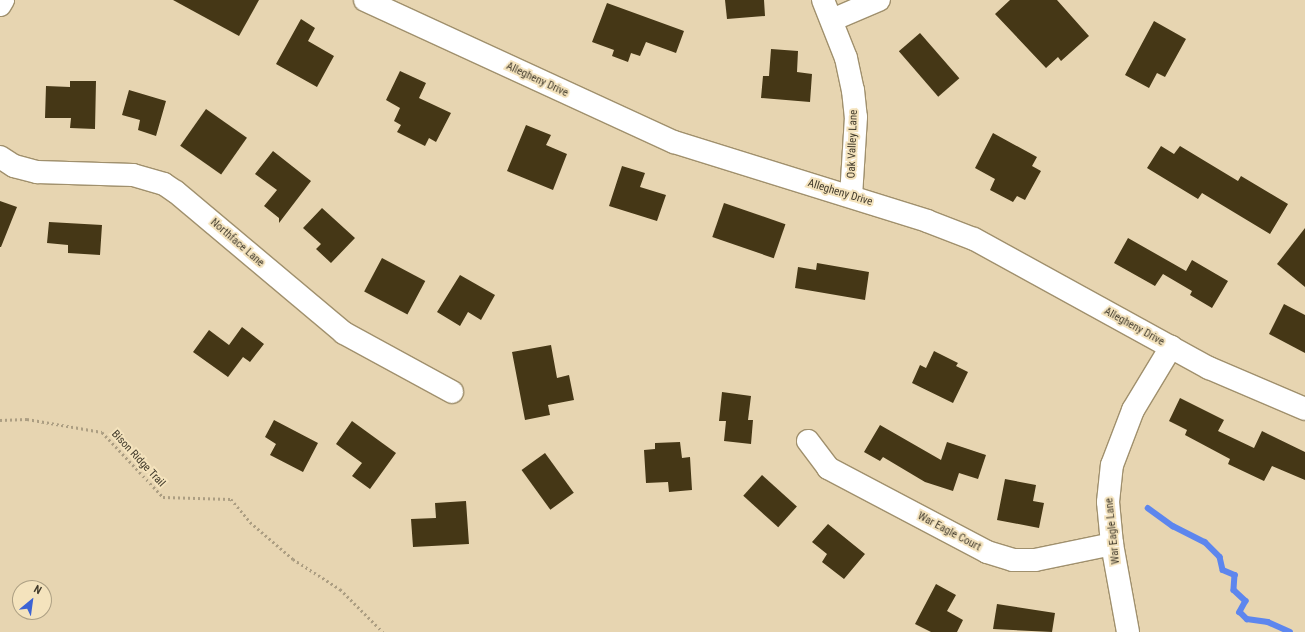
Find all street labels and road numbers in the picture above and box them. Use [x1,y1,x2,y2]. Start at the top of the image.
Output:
street label: Allegheny Drive [504,60,570,100]
street label: Oak Valley Lane [845,109,861,179]
street label: Allegheny Drive [806,177,874,209]
street label: Northface Lane [207,216,267,270]
street label: Allegheny Drive [1102,305,1166,349]
street label: Bison Ridge Trail [108,428,168,490]
street label: War Eagle Lane [1103,497,1123,565]
street label: War Eagle Court [915,510,983,554]

